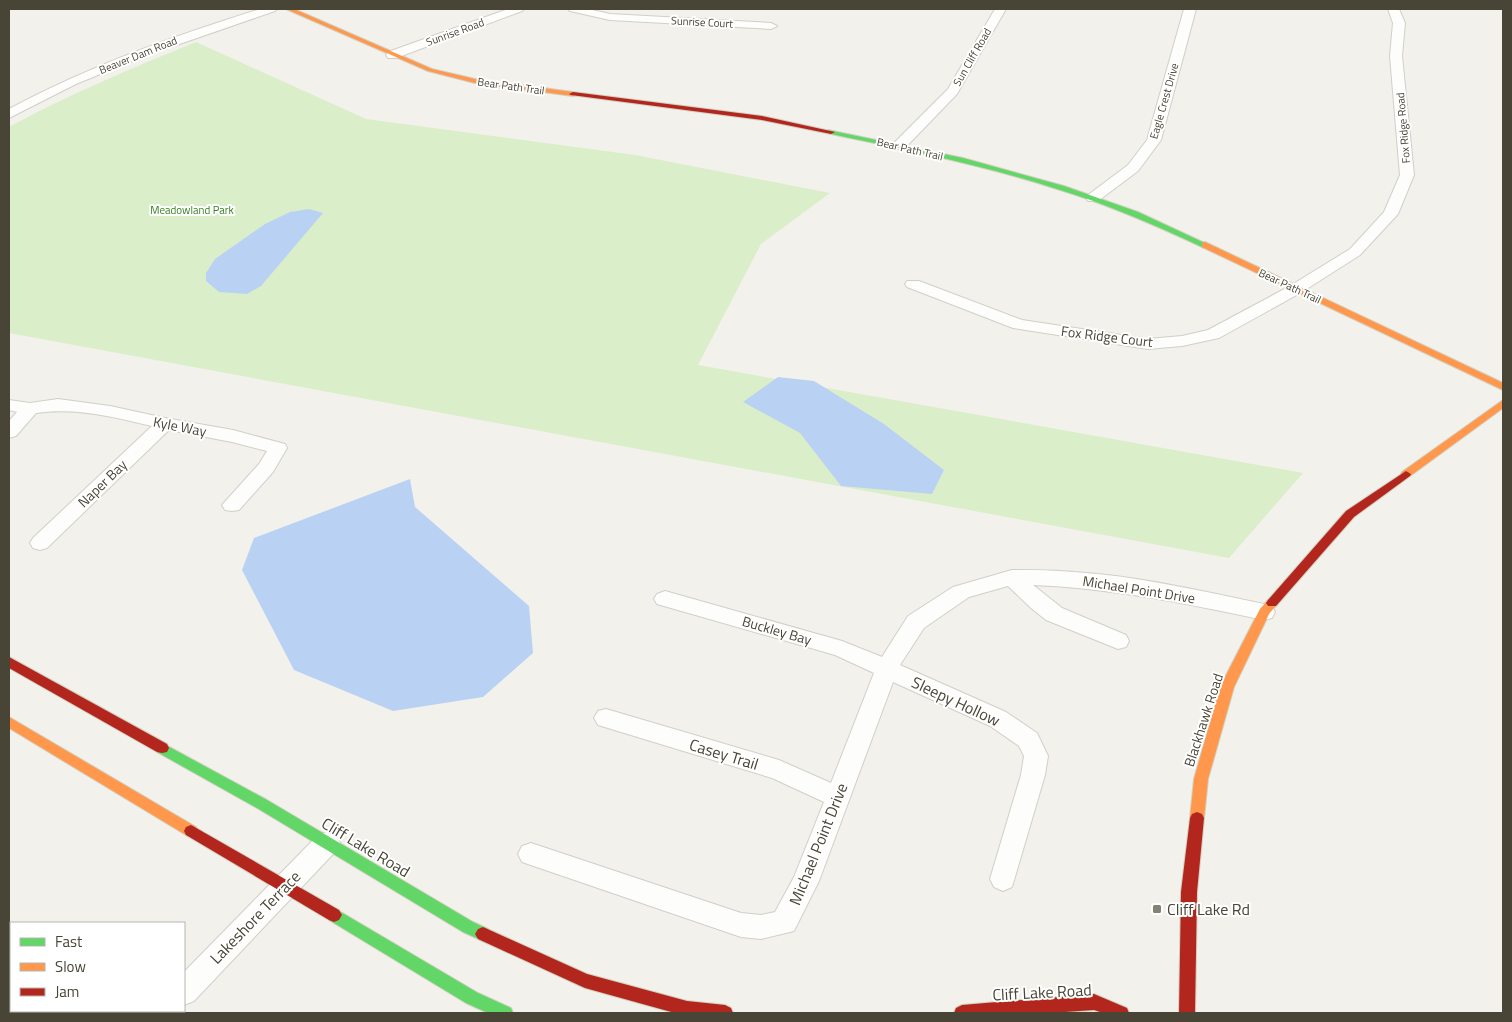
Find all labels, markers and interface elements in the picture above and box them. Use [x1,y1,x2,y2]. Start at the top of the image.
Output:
street label: Sunrise Court [671,12,734,32]
street label: Sunrise Road [424,14,486,50]
street label: Sun Cliff Road [949,25,995,89]
street label: Beaver Dam Road [97,32,180,78]
street label: Eagle Crest Drive [1146,61,1183,141]
street label: Bear Path Trail [477,73,545,99]
street label: Fox Ridge Road [1392,92,1414,164]
street label: Bear Path Trail [875,134,945,164]
park label: Meadowland Park [150,202,234,218]
street label: Bear Path Trail [1256,265,1324,307]
street label: Fox Ridge Court [1060,320,1154,352]
street label: Kyle Way [152,411,209,441]
street label: Naper Bay [73,454,131,512]
street label: Michael Point Drive [1081,570,1197,608]
street label: Buckley Bay [740,610,814,650]
street label: Sleepy Hollow [908,670,1004,732]
street label: Blackhawk Road [1178,671,1228,769]
street label: Casey Trail [686,732,762,776]
street label: Michael Point Drive [783,779,853,909]
street label: Cliff Lake Road [317,811,415,883]
street label: Lakeshore Terrace [204,865,306,969]
place label: Cliff Lake Rd [1167,897,1250,921]
marker: Cliff Lake Rd [1151,903,1163,915]
legend [10,922,185,1012]
text: Fast [55,930,83,953]
text: Slow [55,955,86,978]
street label: Cliff Lake Road [992,977,1092,1007]
text: Jam [55,980,79,1003]

